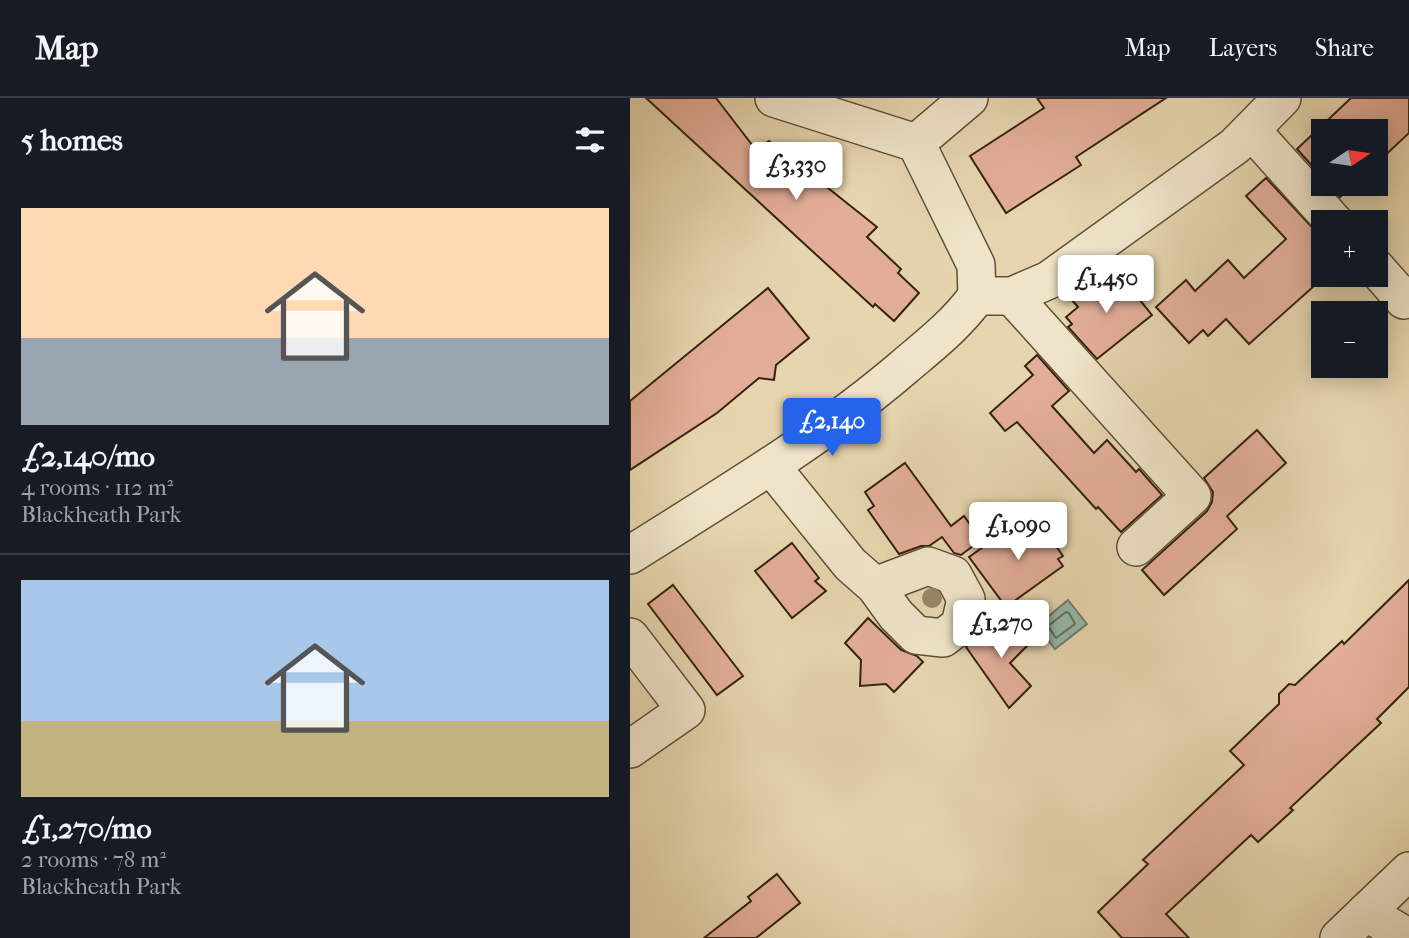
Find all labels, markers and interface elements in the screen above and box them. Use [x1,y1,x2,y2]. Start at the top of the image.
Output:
text: Map [35,29,98,68]
text: Map [1125,34,1171,62]
text: Layers [1209,34,1277,62]
text: Share [1315,34,1374,62]
north arrow [1311,119,1388,196]
map controls [1311,119,1388,378]
icon: filters [571,121,609,159]
text: 5 homes [21,123,123,158]
pin: £3,330 [739,142,853,202]
text: £3,330 [766,151,826,178]
button: + [1311,210,1388,287]
icon: home [252,253,378,379]
pin: £1,450 [1049,256,1163,315]
text: £1,450 [1074,264,1138,291]
button: − [1311,301,1388,378]
pin: £2,140 [775,398,889,458]
text: £2,140 [799,407,865,434]
text: £2,140/mo [21,439,155,474]
text: 4 rooms · 112 m² [21,474,173,501]
text: Blackheath Park [21,501,181,528]
pin: £1,090 [961,503,1075,562]
text: £1,090 [985,511,1051,538]
pin: £1,270 [944,601,1058,660]
text: £1,270 [969,609,1033,636]
icon: home [252,625,378,751]
text: £1,270/mo [21,811,152,846]
text: 2 rooms · 78 m² [21,846,166,873]
text: Blackheath Park [21,873,181,900]

